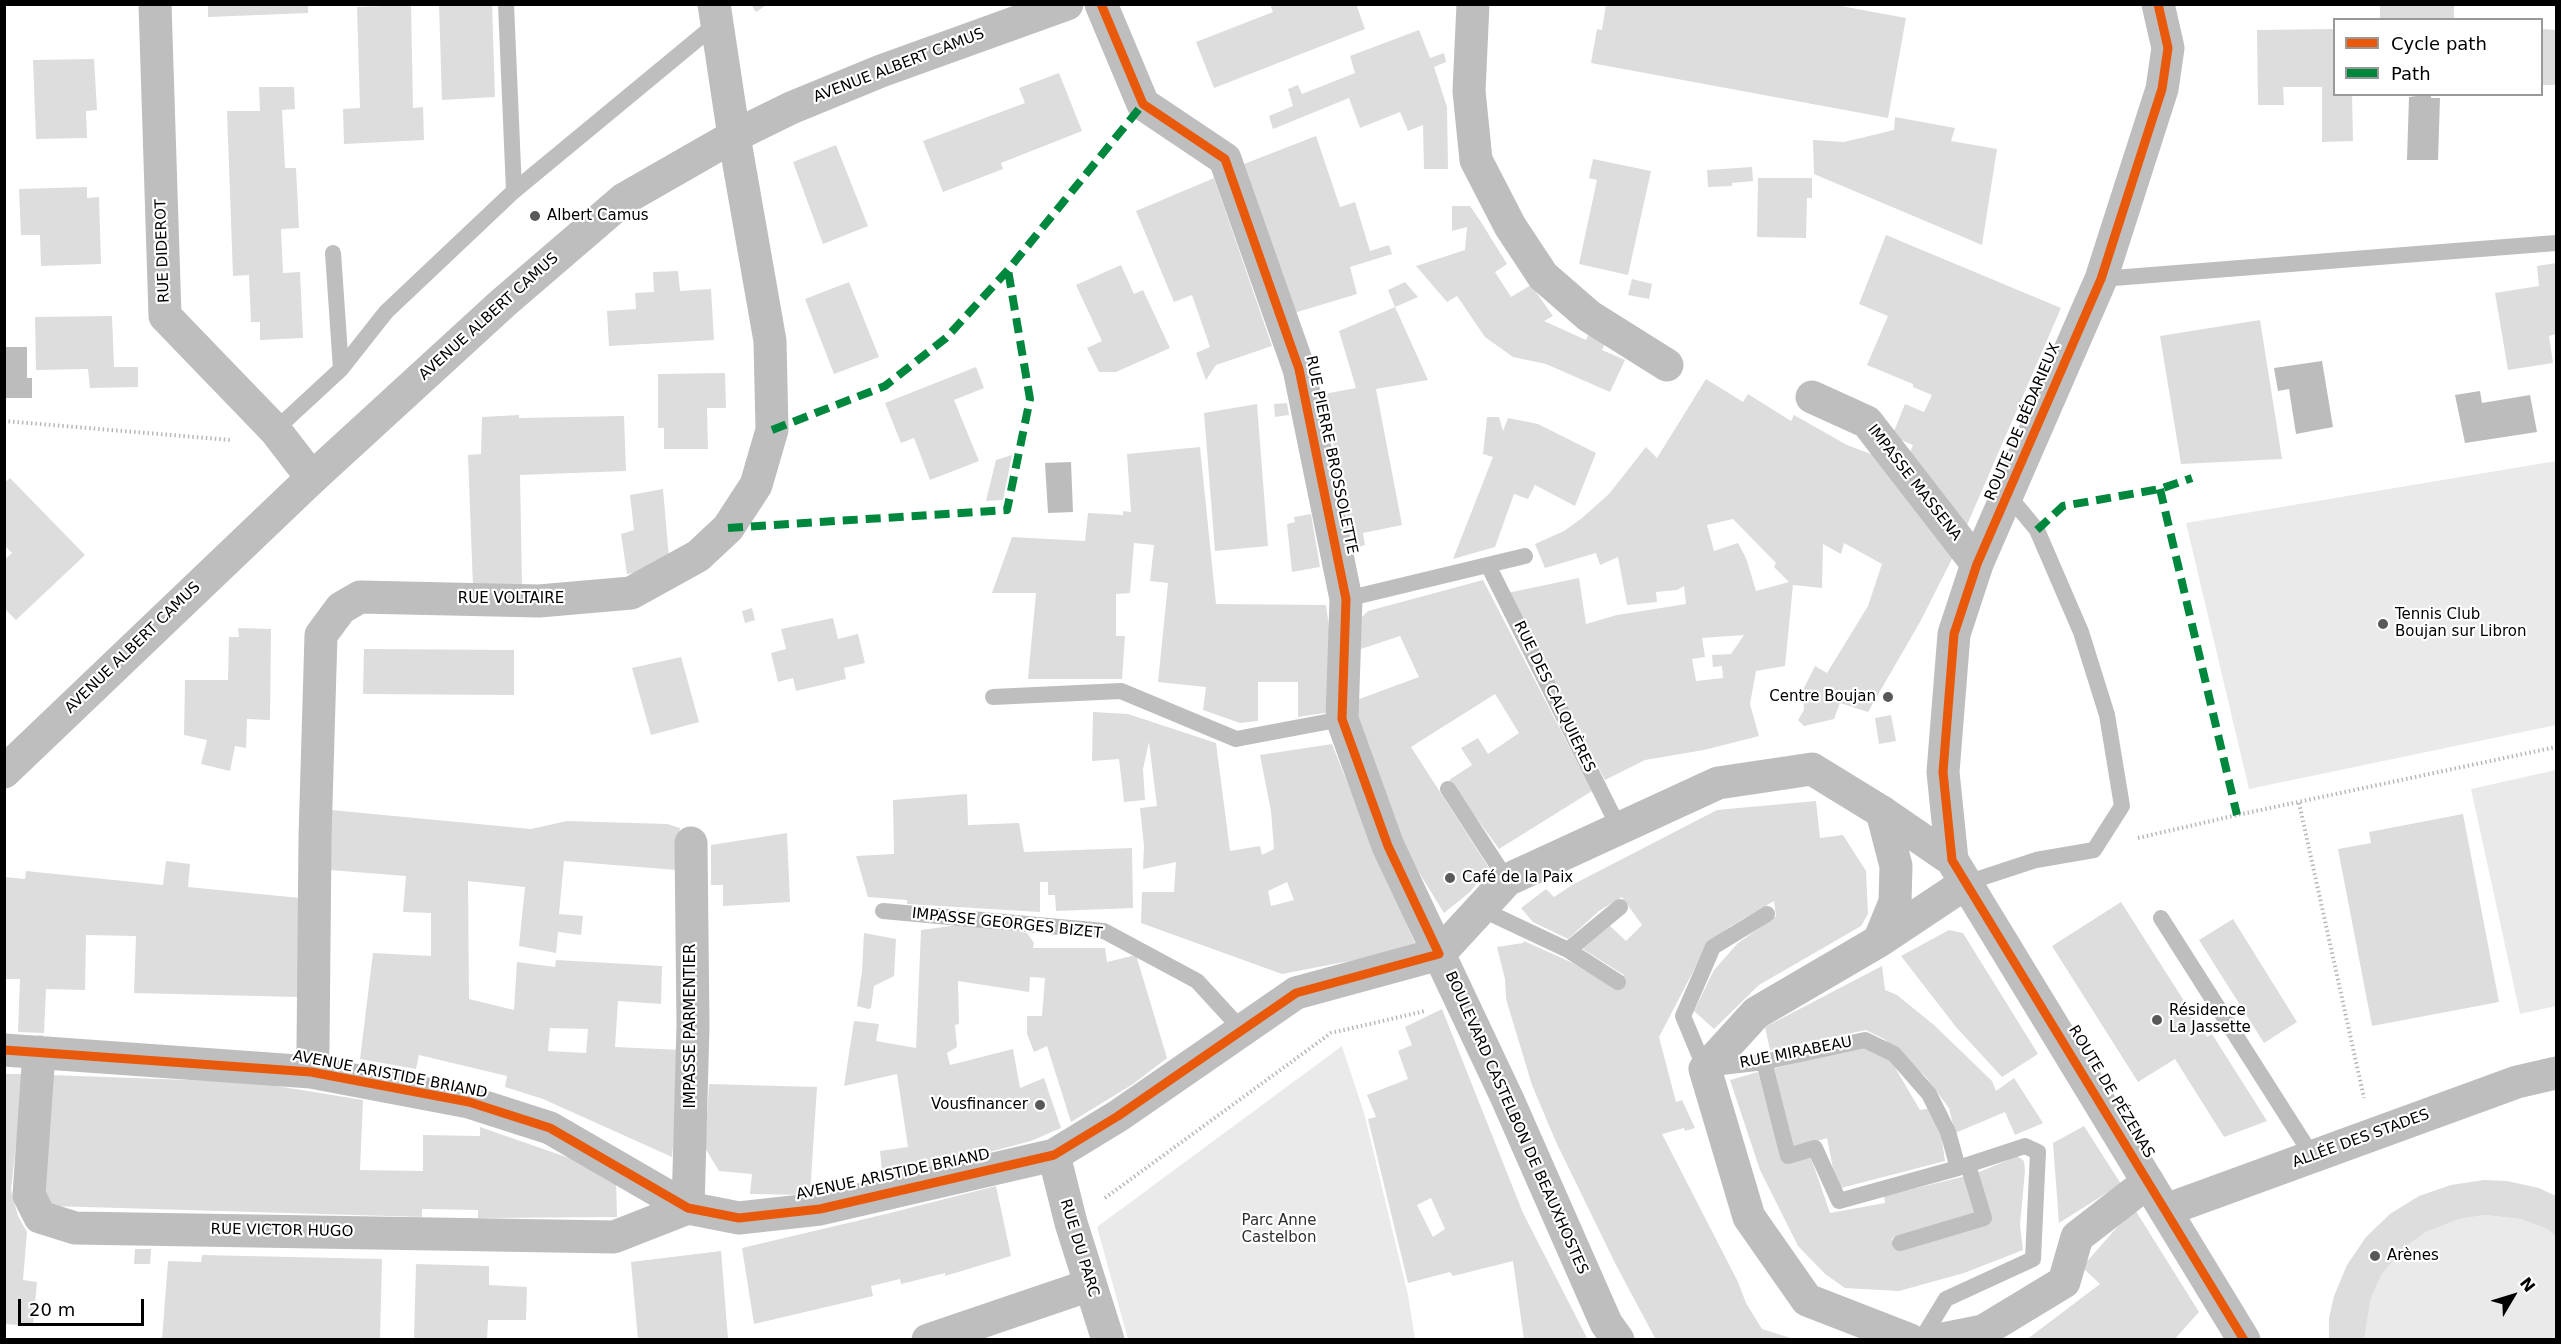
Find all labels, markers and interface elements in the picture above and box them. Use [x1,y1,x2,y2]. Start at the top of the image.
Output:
legend [2333,18,2543,96]
street label: AVENUE ALBERT CAMUS [811,25,987,107]
text: Cycle path [2391,33,2487,54]
text: Path [2391,63,2431,84]
street label: RUE DIDEROT [152,199,174,303]
place label: Albert Camus [547,207,649,225]
marker: Albert Camus [528,209,542,223]
street label: AVENUE ALBERT CAMUS [416,250,562,384]
street label: ROUTE DE BÉDARIEUX [1982,341,2064,503]
street label: RUE PIERRE BROSSOLETTE [1301,354,1361,556]
street label: IMPASSE MASSENA [1863,421,1965,545]
street label: AVENUE ALBERT CAMUS [62,579,204,717]
street label: RUE VOLTAIRE [458,590,564,608]
place label: Tennis Club Boujan sur Libron [2395,606,2526,641]
marker: Tennis Club Boujan sur Libron [2376,617,2390,631]
street label: RUE DES CALQUIÈRES [1509,618,1599,776]
place label: Centre Boujan [1769,688,1876,706]
marker: Centre Boujan [1881,690,1895,704]
place label: Café de la Paix [1462,869,1573,887]
marker: Café de la Paix [1443,871,1457,885]
street label: IMPASSE GEORGES BIZET [911,905,1103,943]
street label: IMPASSE PARMENTIER [682,944,700,1108]
street label: BOULEVARD CASTELBON DE BEAUXHOSTES [1441,969,1591,1277]
place label: Résidence La Jassette [2169,1002,2251,1037]
marker: Résidence La Jassette [2150,1013,2164,1027]
street label: ROUTE DE PÉZENAS [2064,1022,2158,1162]
street label: RUE MIRABEAU [1738,1033,1854,1073]
street label: AVENUE ARISTIDE BRIAND [291,1047,489,1103]
place label: Vousfinancer [931,1096,1028,1114]
marker: Vousfinancer [1033,1098,1047,1112]
street label: ALLÉE DES STADES [2290,1106,2432,1172]
street label: AVENUE ARISTIDE BRIAND [794,1146,992,1204]
street label: RUE DU PARC [1056,1197,1102,1299]
park label: Parc Anne Castelbon [1242,1212,1316,1247]
street label: RUE VICTOR HUGO [211,1221,353,1241]
place label: Arènes [2387,1247,2439,1265]
marker: Arènes [2368,1249,2382,1263]
north arrow [2483,1266,2543,1326]
text: N [2516,1273,2539,1296]
scale bar [21,1287,147,1325]
text: 20 m [29,1299,75,1320]

